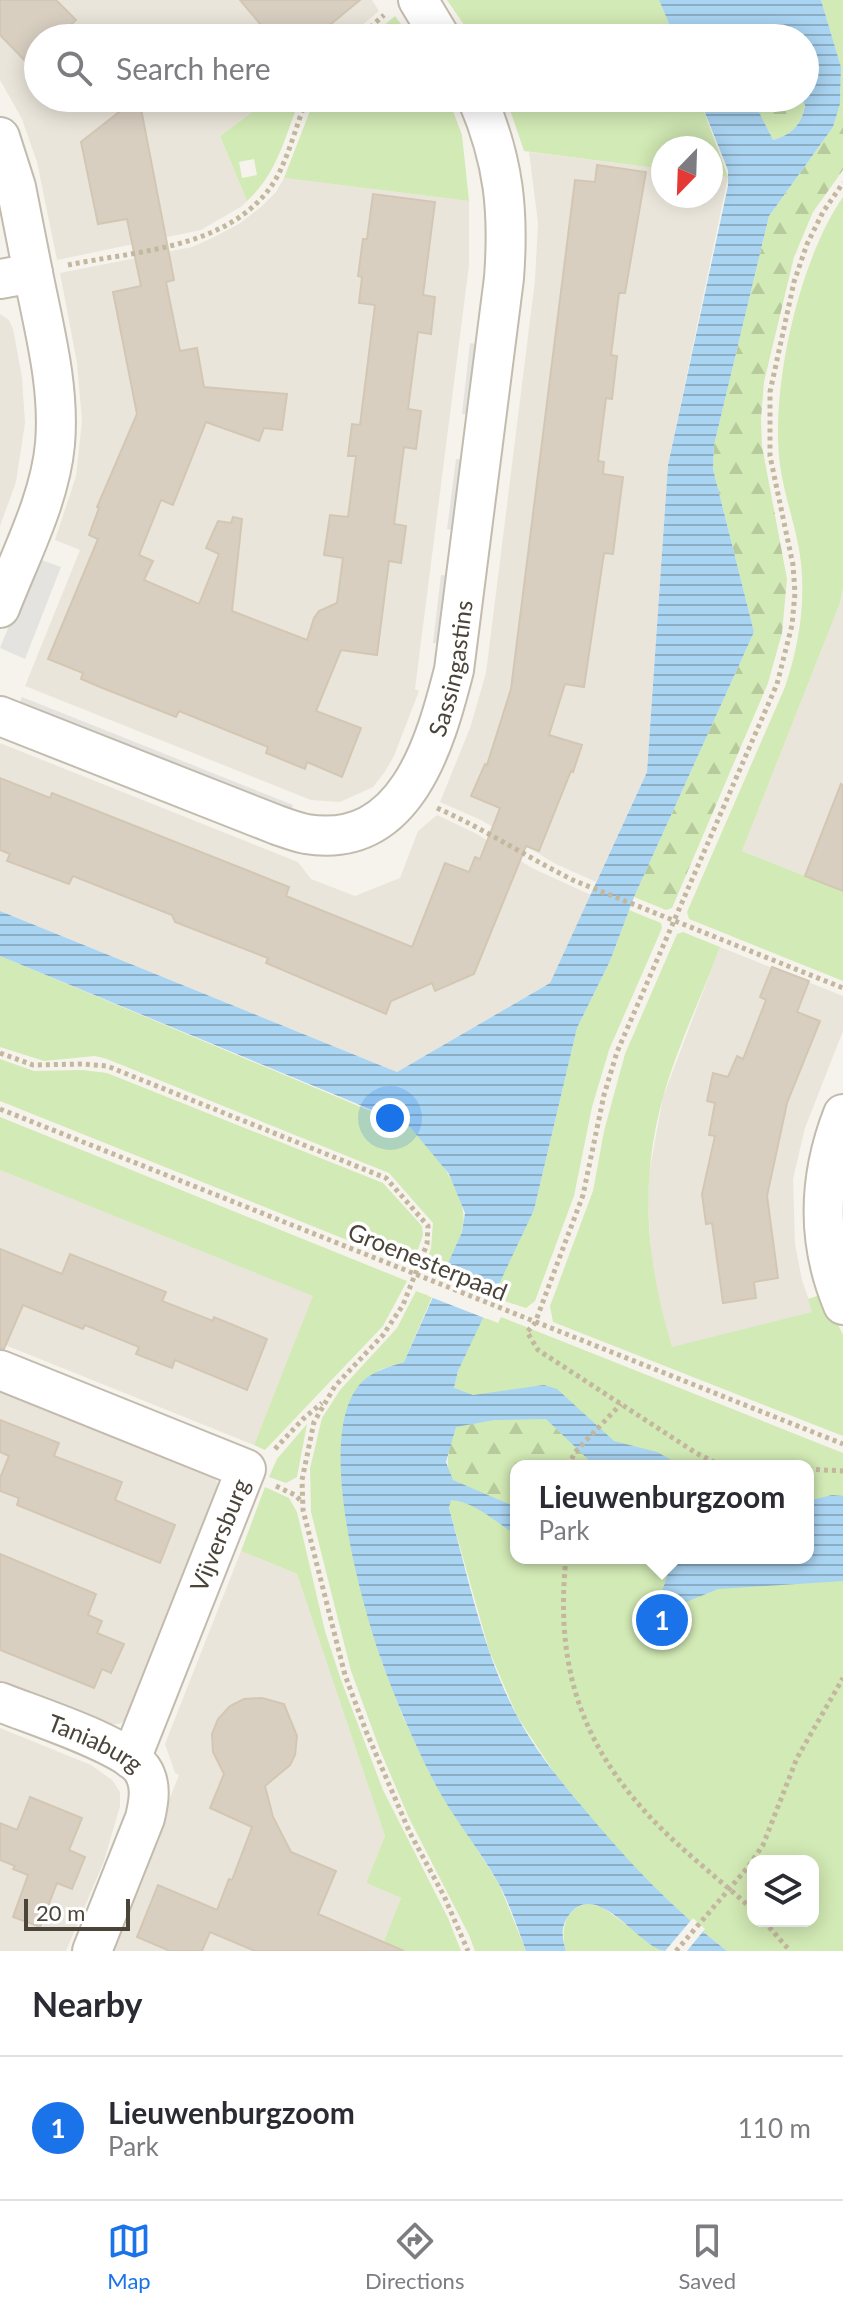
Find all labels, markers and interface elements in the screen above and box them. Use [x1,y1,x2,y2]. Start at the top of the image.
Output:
search box [24,24,819,112]
icon: search [52,46,96,90]
text: Search here [116,50,271,86]
north arrow [651,136,723,208]
street label: Sassingastins [421,598,477,740]
your location [370,1098,410,1138]
street label: Groenesterpaad [344,1216,512,1306]
popup [510,1460,814,1564]
street label: Vijversburg [183,1474,255,1596]
text: Lieuwenburgzoom [539,1478,785,1514]
text: Park [539,1514,589,1546]
pin: 1 [636,1590,688,1650]
street label: Taniaburg [44,1707,150,1777]
map controls [747,1855,819,1927]
button: layers [747,1855,819,1927]
scale bar [24,1895,130,1931]
text: 20 m [36,1899,85,1926]
text: Nearby [32,1983,143,2024]
text: Lieuwenburgzoom [108,2094,355,2130]
text: 1 [50,2112,66,2144]
text: 110 m [738,2112,811,2144]
text: Park [108,2130,159,2162]
tab: Map [107,2219,151,2294]
tab: Directions [365,2219,464,2294]
tab: Saved [678,2219,736,2294]

